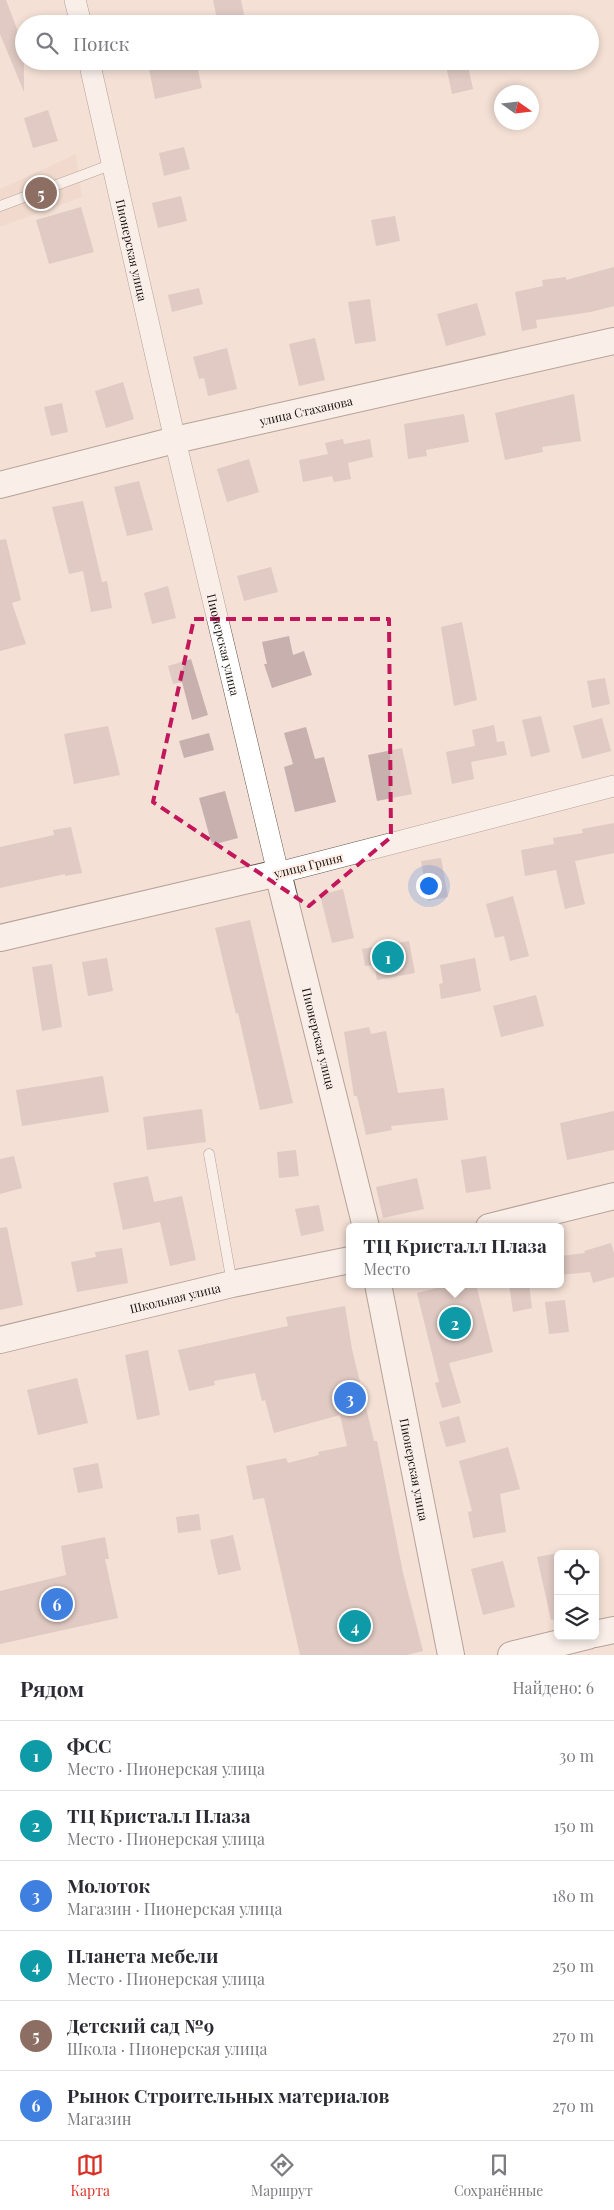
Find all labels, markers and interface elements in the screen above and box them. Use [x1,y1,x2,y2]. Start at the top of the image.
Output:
search box [15,15,599,70]
icon: search [33,29,61,57]
text: Поиск [73,30,129,56]
north arrow [494,85,539,130]
pin: 5 [25,174,57,212]
street label: Пионерская улица [113,198,151,303]
street label: улица Стаханова [257,392,354,429]
street label: Пионерская улица [204,592,244,697]
street label: улица Гриня [271,849,344,881]
your location [416,873,442,899]
pin: 1 [372,938,404,976]
street label: Пионерская улица [299,986,339,1091]
popup [346,1223,564,1288]
text: ТЦ Кристалл Плаза [363,1232,547,1258]
text: Место [363,1258,410,1279]
street label: Школьная улица [128,1279,222,1316]
pin: 2 [439,1304,471,1342]
pin: 3 [334,1379,366,1417]
street label: Пионерская улица [397,1417,432,1522]
map controls [554,1550,599,1640]
button: locate [554,1550,599,1595]
pin: 6 [41,1585,73,1623]
button: layers [554,1595,599,1640]
pin: 4 [339,1607,371,1645]
text: Рядом [20,1674,84,1702]
text: Найдено: 6 [512,1677,594,1698]
text: ФСС [67,1732,111,1758]
text: 1 [33,1745,39,1766]
text: 30 m [559,1745,594,1766]
text: Место · Пионерская улица [67,1758,265,1779]
text: ТЦ Кристалл Плаза [67,1802,250,1828]
text: 2 [32,1815,40,1836]
text: 150 m [554,1815,594,1836]
text: Место · Пионерская улица [67,1828,265,1849]
text: Молоток [67,1872,150,1898]
text: 3 [32,1885,40,1906]
text: 180 m [552,1885,594,1906]
text: Магазин · Пионерская улица [67,1898,282,1919]
text: Планета мебели [67,1942,219,1968]
text: 4 [32,1955,40,1976]
text: 250 m [552,1955,594,1976]
text: Место · Пионерская улица [67,1968,265,1989]
text: Детский сад №9 [67,2012,214,2038]
text: 5 [32,2025,40,2046]
text: 270 m [552,2025,594,2046]
text: Школа · Пионерская улица [67,2038,268,2059]
text: Рынок Строительных материалов [67,2082,389,2108]
text: 6 [32,2095,40,2116]
text: 270 m [552,2095,594,2116]
text: Магазин [67,2108,132,2129]
tab: Карта [71,2151,110,2200]
tab: Маршрут [251,2151,313,2200]
tab: Сохранённые [454,2151,543,2200]

